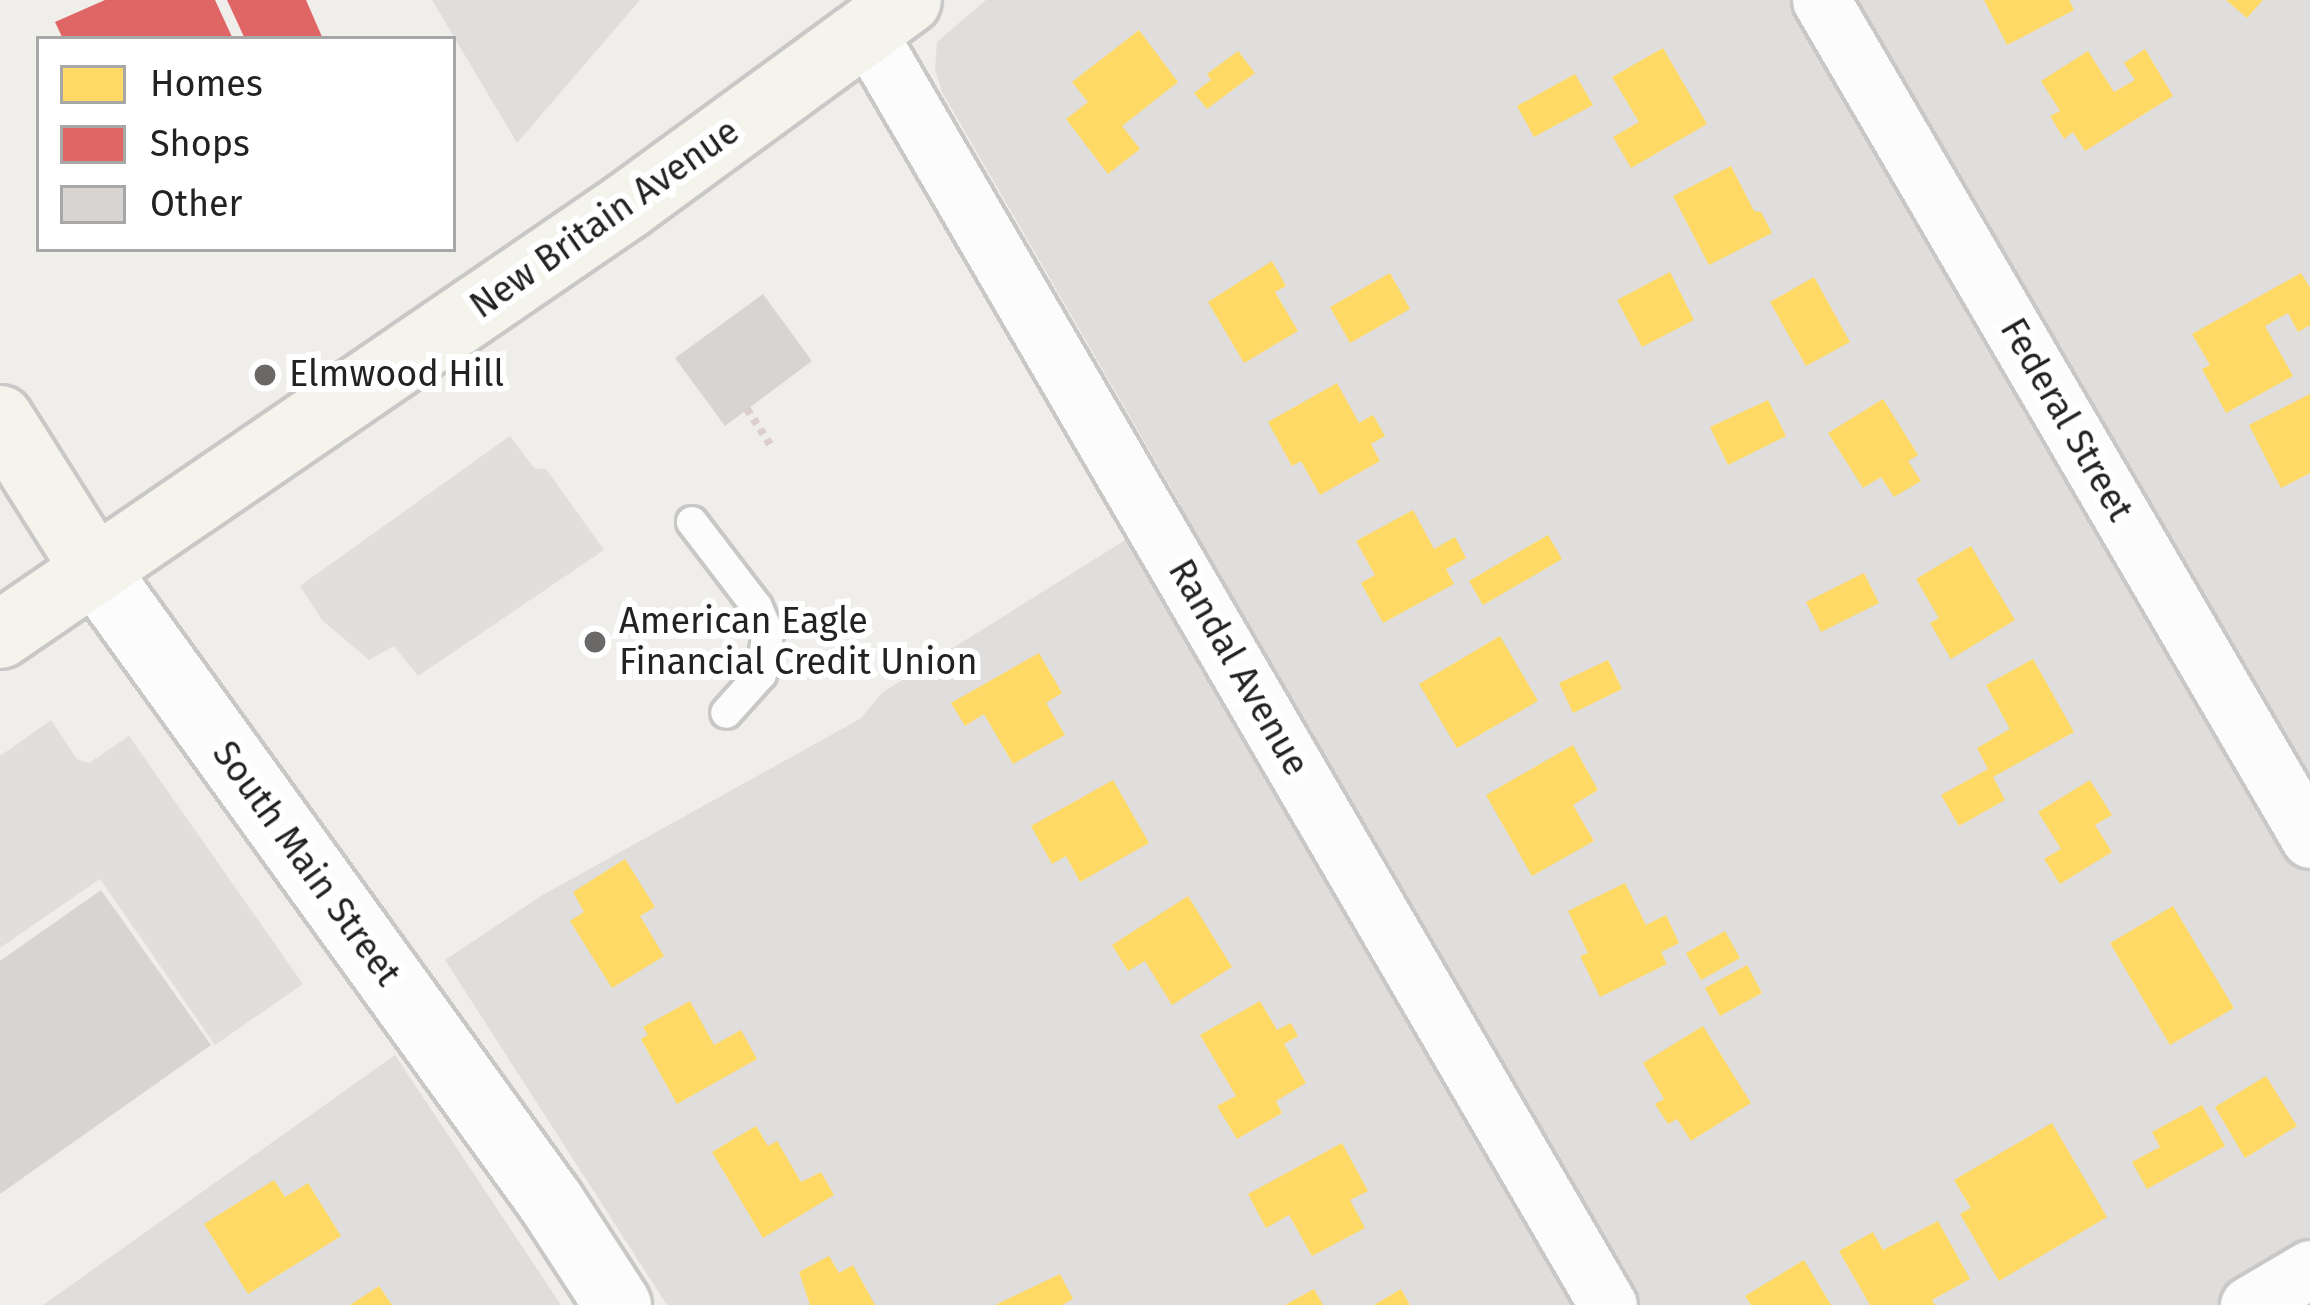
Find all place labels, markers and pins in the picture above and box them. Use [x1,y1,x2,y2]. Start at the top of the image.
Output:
place label: Elmwood Hill [289,353,504,397]
marker: Elmwood Hill [252,362,278,388]
place label: American Eagle Financial Credit Union [619,599,977,684]
marker: American Eagle Financial Credit Union [582,629,608,655]

